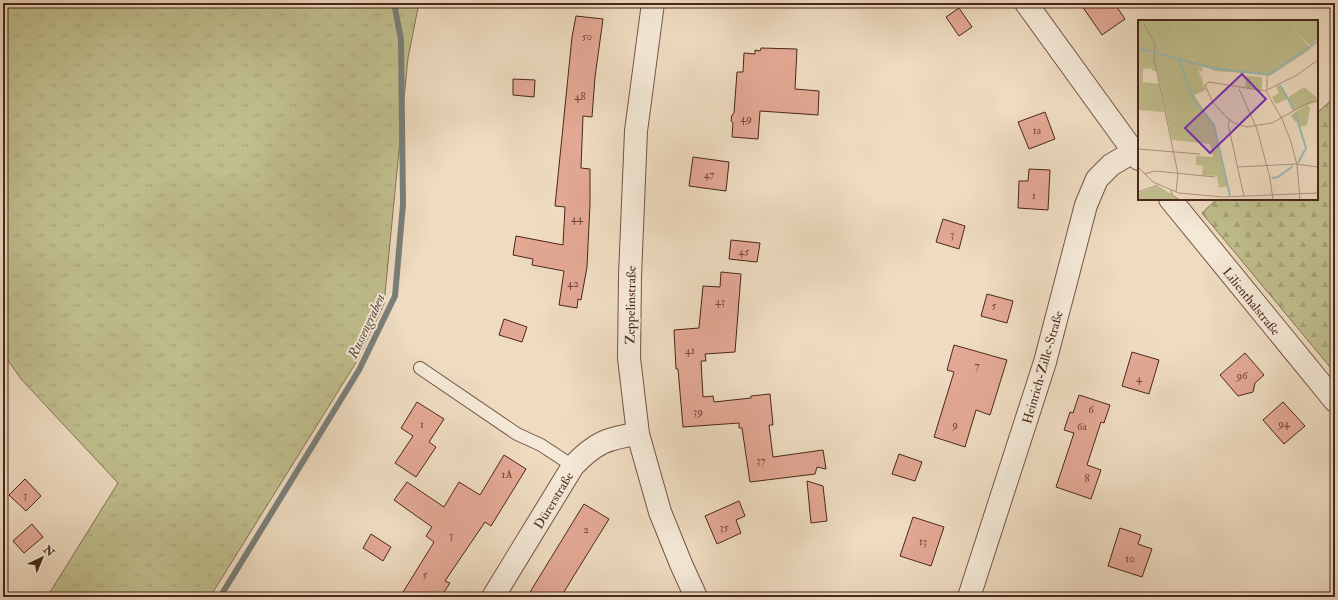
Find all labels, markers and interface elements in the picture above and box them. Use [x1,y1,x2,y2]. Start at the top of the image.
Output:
inset map [1138,20,1318,200]
house number: 50 [582,30,593,43]
house number: 48 [574,90,586,103]
house number: 49 [740,112,752,125]
house number: 1a [1033,124,1042,137]
house number: 47 [704,168,714,181]
house number: 1 [1032,189,1036,202]
house number: 44 [571,212,584,225]
house number: 3 [950,228,954,241]
house number: 45 [739,245,750,258]
street label: Lilienthalstraße [1219,264,1284,339]
street label: Zeppelinstraße [622,265,641,344]
house number: 42 [567,277,579,290]
water label: Russengraben [344,291,389,362]
house number: 43 [715,295,725,308]
house number: 5 [992,299,997,312]
street label: Heinrich-Zille-Straße [1019,308,1067,426]
house number: 41 [685,344,695,357]
house number: 7 [974,359,980,372]
house number: 96 [1235,369,1249,382]
house number: 4 [1136,372,1143,385]
house number: 6 [1088,403,1095,416]
house number: 39 [693,405,703,418]
house number: 94 [1277,417,1291,430]
house number: 1 [420,418,424,431]
house number: 9 [951,418,958,431]
house number: 6a [1077,420,1088,433]
house number: 37 [756,454,766,467]
house number: 1A [502,468,512,481]
street label: Dürerstraße [531,469,577,532]
house number: 8 [1084,472,1090,485]
house number: 3 [23,489,27,502]
house number: 35 [719,521,729,534]
house number: 2 [583,523,589,536]
house number: 3 [449,529,453,542]
house number: 13 [919,535,927,548]
north arrow [22,538,62,578]
text: N [40,542,57,560]
house number: 10 [1125,552,1135,565]
house number: 5 [423,568,428,581]

